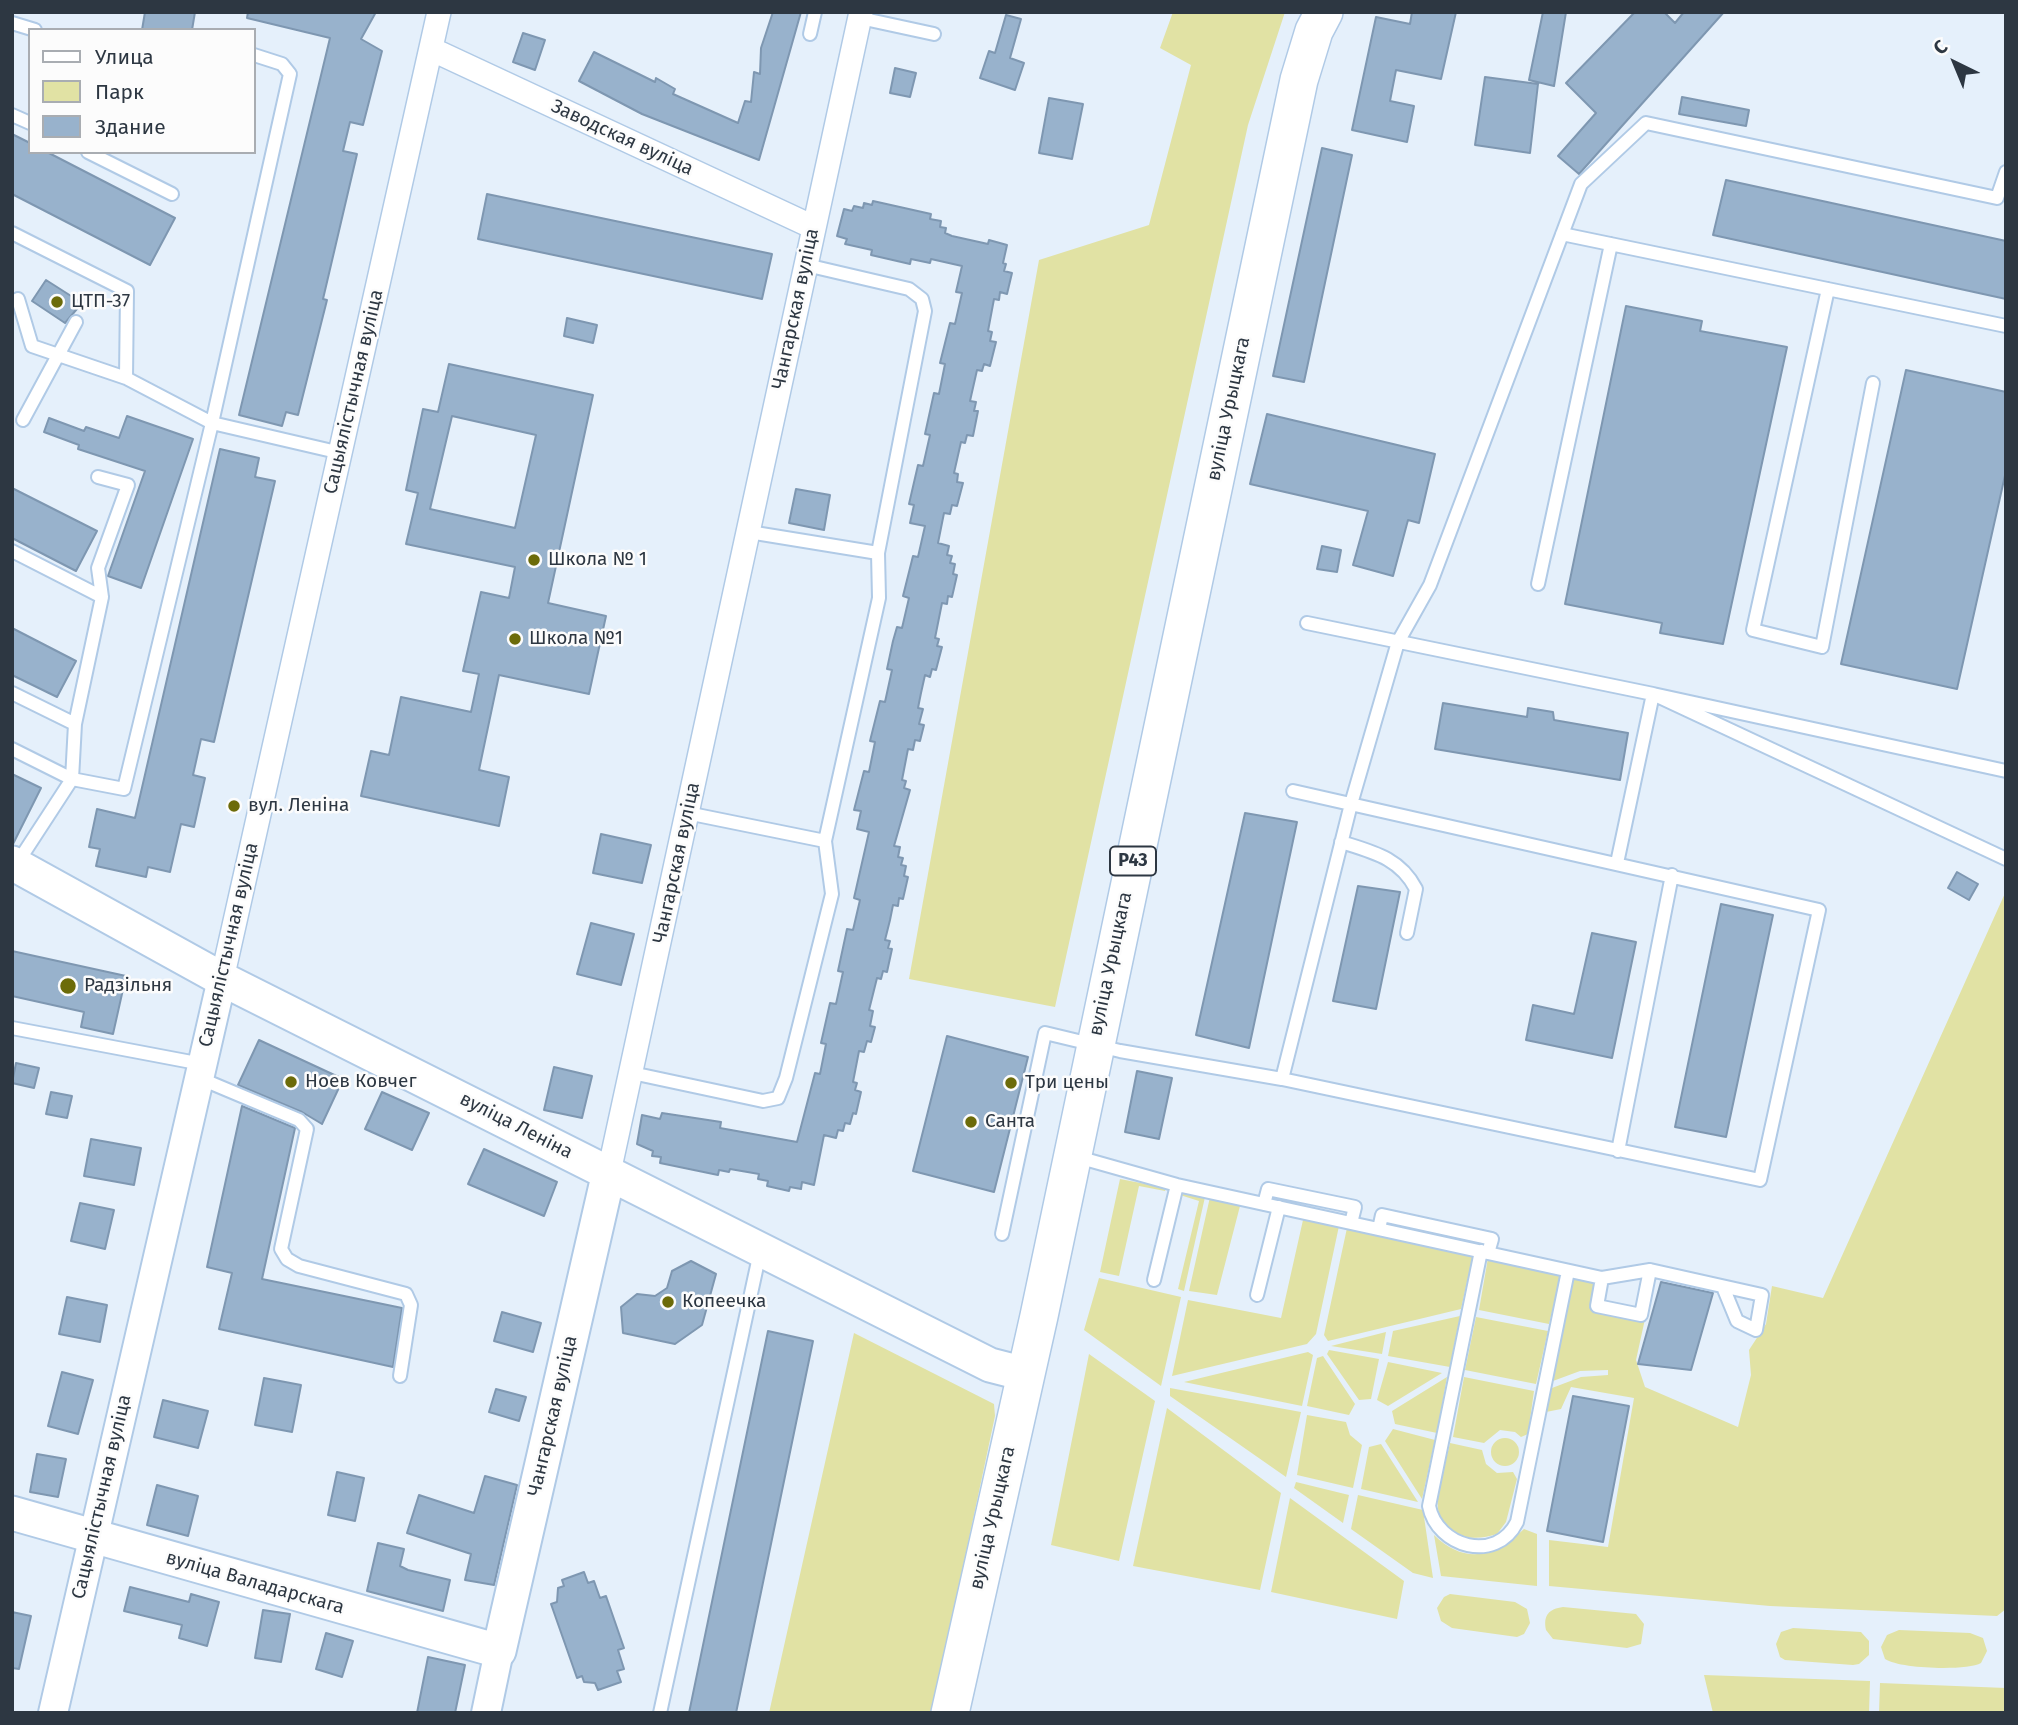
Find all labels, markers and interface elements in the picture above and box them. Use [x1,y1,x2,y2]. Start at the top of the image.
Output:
legend [28,28,256,154]
north arrow [1920,28,1990,98]
text: С [1928,35,1952,59]
text: Улица [95,44,154,70]
text: Парк [95,79,144,105]
street label: Заводская вуліца [547,95,697,181]
text: Здание [95,114,166,140]
street label: Чангарская вуліца [768,226,824,392]
street label: Сацыялістычная вуліца [319,288,389,496]
place label: ЦТП-37 [71,291,130,313]
marker: ЦТП-37 [49,294,65,310]
street label: вуліца Урыцкага [1203,335,1255,483]
place label: Школа № 1 [548,549,647,571]
marker: Школа № 1 [526,552,542,568]
place label: Школа №1 [529,628,623,650]
marker: Школа №1 [507,631,523,647]
street label: Чангарская вуліца [649,780,705,946]
place label: вул. Леніна [248,795,349,817]
marker: вул. Леніна [226,798,242,814]
street label: Сацыялістычная вуліца [194,841,264,1049]
road number: Р43 [1110,846,1156,876]
street label: вуліца Урыцкага [1085,890,1137,1038]
place label: Радзільня [84,975,172,997]
marker: Радзільня [58,976,78,996]
place label: Ноев Ковчег [305,1071,417,1093]
place label: Три цены [1025,1072,1109,1094]
marker: Ноев Ковчег [283,1074,299,1090]
marker: Три цены [1003,1075,1019,1091]
street label: вуліца Леніна [456,1088,576,1164]
place label: Санта [985,1111,1035,1133]
marker: Санта [963,1114,979,1130]
place label: Копеечка [682,1291,766,1313]
marker: Копеечка [660,1294,676,1310]
street label: Чангарская вуліца [523,1333,583,1499]
street label: Сацыялістычная вуліца [67,1393,137,1601]
street label: вуліца Урыцкага [965,1444,1021,1592]
street label: вуліца Валадарскага [163,1547,347,1619]

